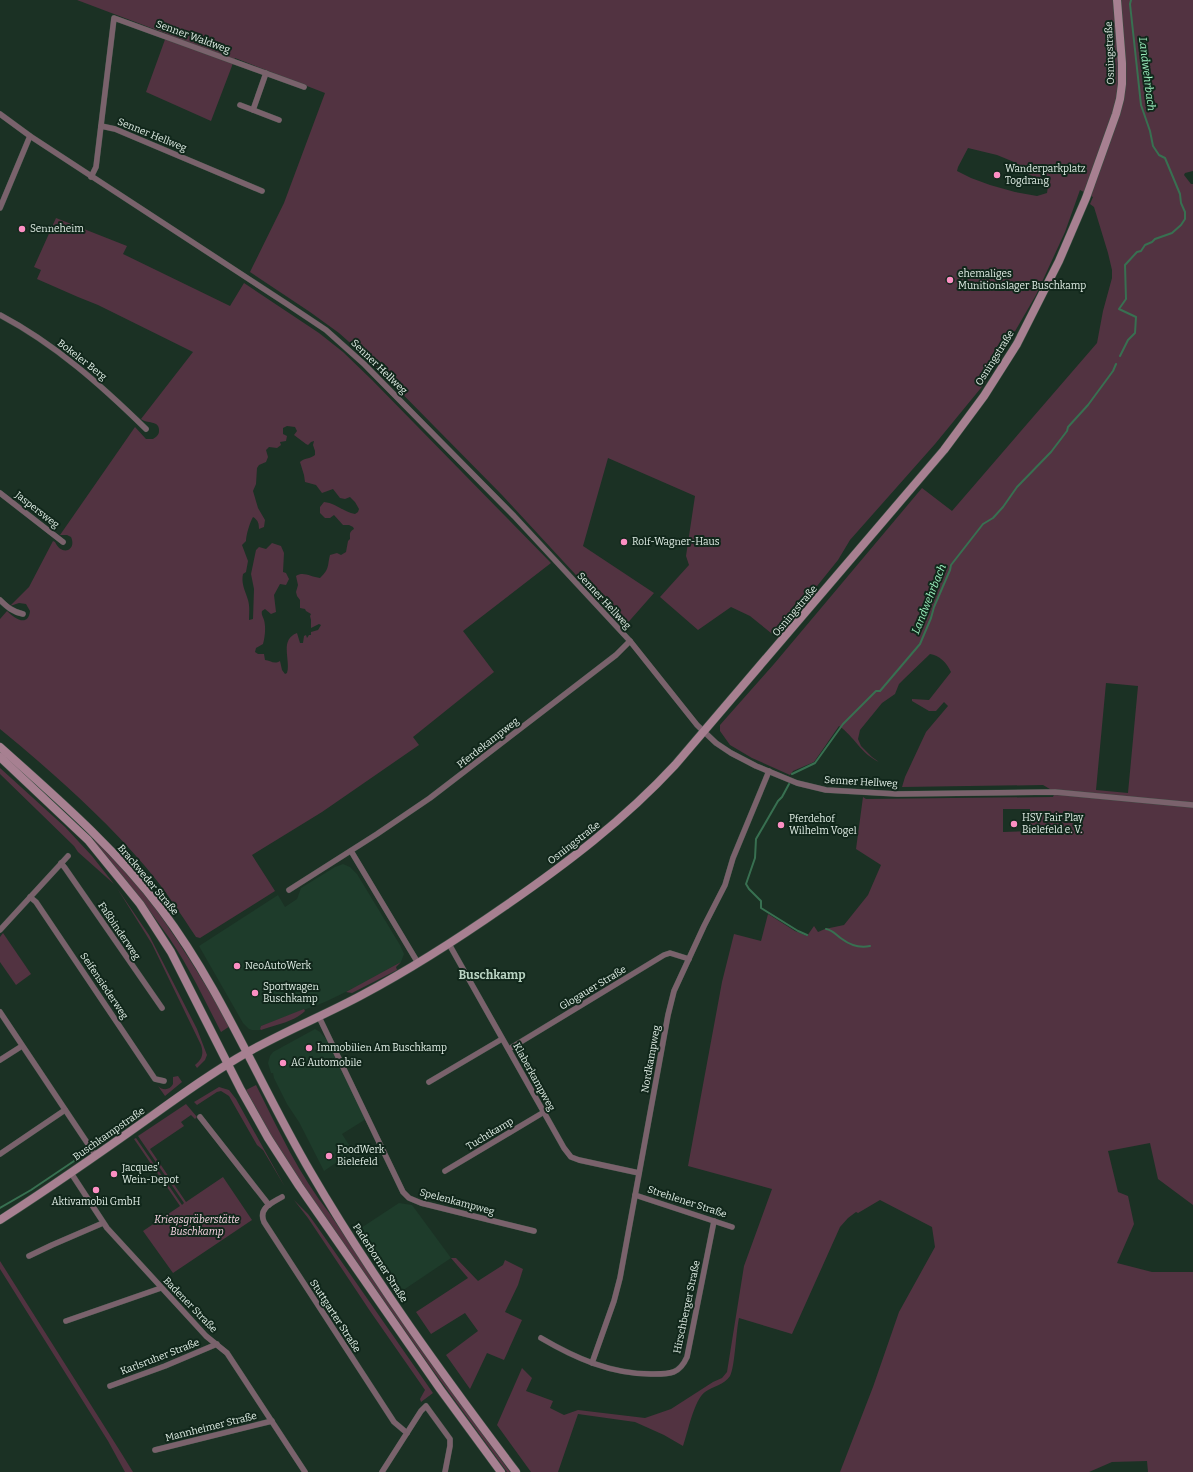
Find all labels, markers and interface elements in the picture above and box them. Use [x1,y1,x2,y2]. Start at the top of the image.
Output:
street label: Senner Waldweg [154,18,232,56]
street label: Osningstraße [1103,21,1117,85]
water label: Landwehrbach [1136,36,1158,112]
street label: Senner Hellweg [116,116,189,154]
place label: Wanderparkplatz Togdrang [1005,163,1086,187]
marker: Wanderparkplatz Togdrang [992,170,1002,180]
place label: Senneheim [30,223,84,235]
marker: Senneheim [17,224,27,234]
place label: ehemaliges Munitionslager Buschkamp [958,268,1086,292]
marker: ehemaliges Munitionslager Buschkamp [945,275,955,285]
street label: Osningstraße [973,328,1017,388]
street label: Bokeler Berg [55,337,109,383]
street label: Senner Hellweg [348,337,410,397]
street label: Jaspersweg [12,488,62,531]
place label: Rolf-Wagner-Haus [632,536,720,548]
marker: Rolf-Wagner-Haus [619,537,629,547]
water label: Landwehrbach [909,562,949,636]
street label: Senner Hellweg [575,570,634,632]
street label: Osningstraße [770,583,820,639]
street label: Pferdekampweg [455,715,522,771]
street label: Senner Hellweg [824,774,898,790]
place label: HSV Fair Play Bielefeld e. V. [1022,812,1084,836]
place label: Pferdehof Wilhelm Vogel [789,813,857,837]
street label: Osningstraße [545,819,603,867]
marker: HSV Fair Play Bielefeld e. V. [1009,819,1019,829]
marker: Pferdehof Wilhelm Vogel [776,820,786,830]
street label: Brackweder Straße [115,842,181,918]
street label: Faßbinderweg [95,900,143,962]
street label: Seifensiederweg [77,951,131,1022]
place label: NeoAutoWerk [245,960,311,972]
marker: NeoAutoWerk [232,961,242,971]
street label: Glogauer Straße [557,963,629,1013]
district label: Buschkamp [458,968,526,982]
place label: Sportwagen Buschkamp [263,981,320,1005]
marker: Sportwagen Buschkamp [250,988,260,998]
street label: Nordkampweg [639,1024,663,1094]
street label: Klaberkampweg [510,1041,558,1113]
place label: Immobilien Am Buschkamp [317,1042,447,1054]
marker: Immobilien Am Buschkamp [304,1043,314,1053]
place label: AG Automobile [291,1057,362,1069]
marker: AG Automobile [278,1058,288,1068]
street label: Buschkampstraße [71,1105,147,1163]
street label: Tuchtkamp [464,1115,516,1153]
place label: FoodWerk Bielefeld [337,1144,385,1168]
marker: FoodWerk Bielefeld [324,1151,334,1161]
place label: Jacques' Wein-Depot [121,1162,179,1186]
marker: Jacques' Wein-Depot [109,1169,119,1179]
street label: Strehlener Straße [646,1183,728,1221]
marker: Aktivamobil GmbH [91,1185,101,1195]
street label: Spelenkampweg [418,1186,496,1218]
place label: Aktivamobil GmbH [51,1196,141,1208]
park label: Kriegsgräberstätte Buschkamp [154,1214,240,1238]
street label: Paderborner Straße [350,1221,410,1305]
street label: Hirschberger Straße [671,1259,703,1355]
street label: Badener Straße [161,1275,219,1335]
street label: Stuttgarter Straße [307,1277,363,1355]
street label: Karlsruher Straße [119,1336,201,1378]
street label: Mannheimer Straße [164,1410,258,1444]

